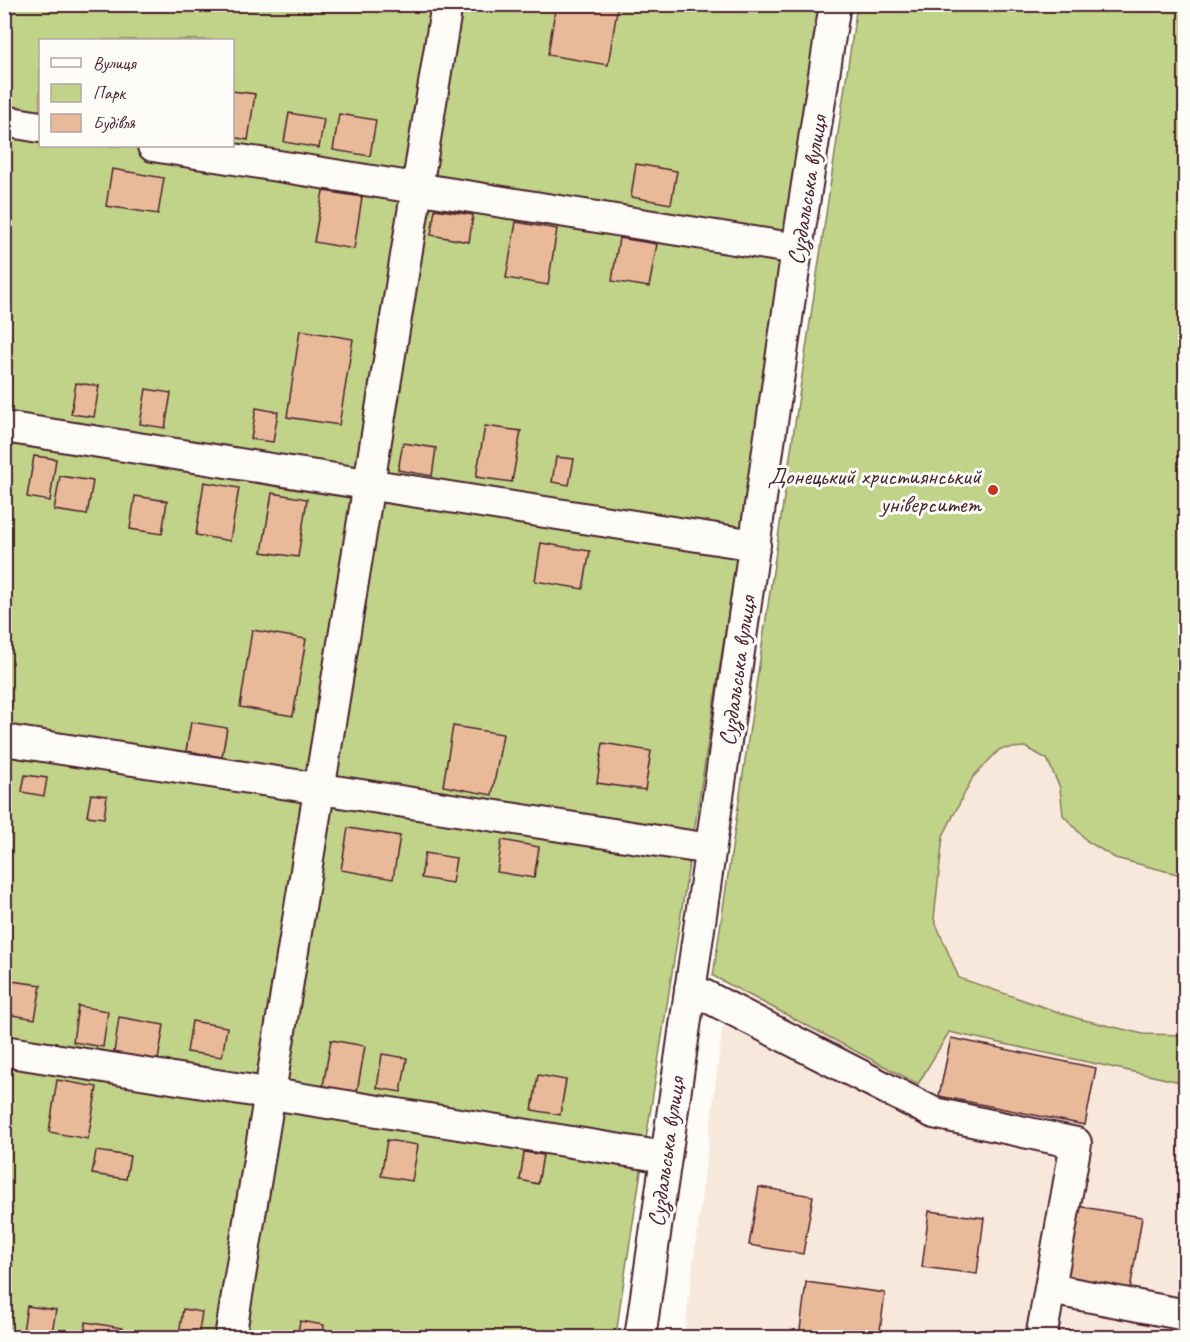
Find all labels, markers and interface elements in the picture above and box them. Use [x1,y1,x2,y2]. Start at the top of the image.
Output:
legend [39,39,234,147]
text: Вулиця [93,52,137,74]
text: Парк [93,82,127,104]
street label: Суздальська вулиця [780,111,835,267]
text: Будівля [93,112,136,134]
place label: Донецький християнський університет [767,461,983,519]
marker: Донецький християнський університет [986,483,1000,497]
street label: Суздальська вулиця [712,592,764,748]
street label: Суздальська вулиця [641,1073,693,1229]

